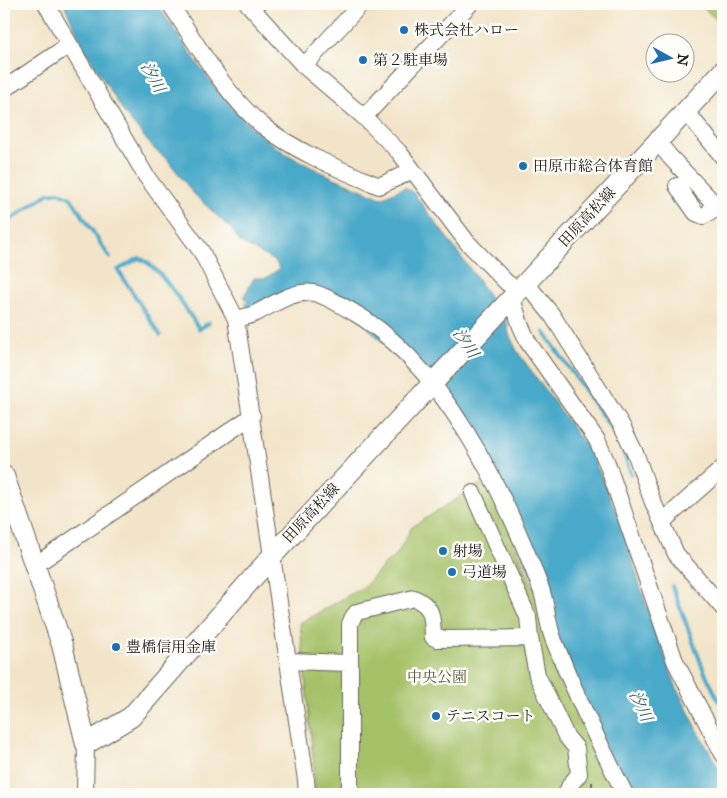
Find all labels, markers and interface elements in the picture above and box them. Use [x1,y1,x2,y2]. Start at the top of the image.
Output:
place label: 株式会社ハロー [414,21,519,39]
marker: 株式会社ハロー [398,24,410,36]
north arrow [644,32,694,82]
place label: 第２駐車場 [373,51,448,69]
text: N [673,53,692,67]
marker: 第２駐車場 [357,54,369,66]
water label: 汐川 [137,58,170,97]
place label: 田原市総合体育館 [533,157,653,175]
marker: 田原市総合体育館 [517,160,529,172]
street label: 田原高松線 [555,183,619,251]
water label: 汐川 [449,324,484,363]
street label: 田原高松線 [279,479,343,547]
place label: 射場 [453,542,483,560]
marker: 射場 [437,545,449,557]
place label: 弓道場 [462,563,507,581]
marker: 弓道場 [446,566,458,578]
place label: 豊橋信用金庫 [126,638,216,656]
marker: 豊橋信用金庫 [110,641,122,653]
park label: 中央公園 [407,668,467,686]
water label: 汐川 [626,687,657,726]
place label: テニスコート [446,707,535,725]
marker: テニスコート [430,710,442,722]

